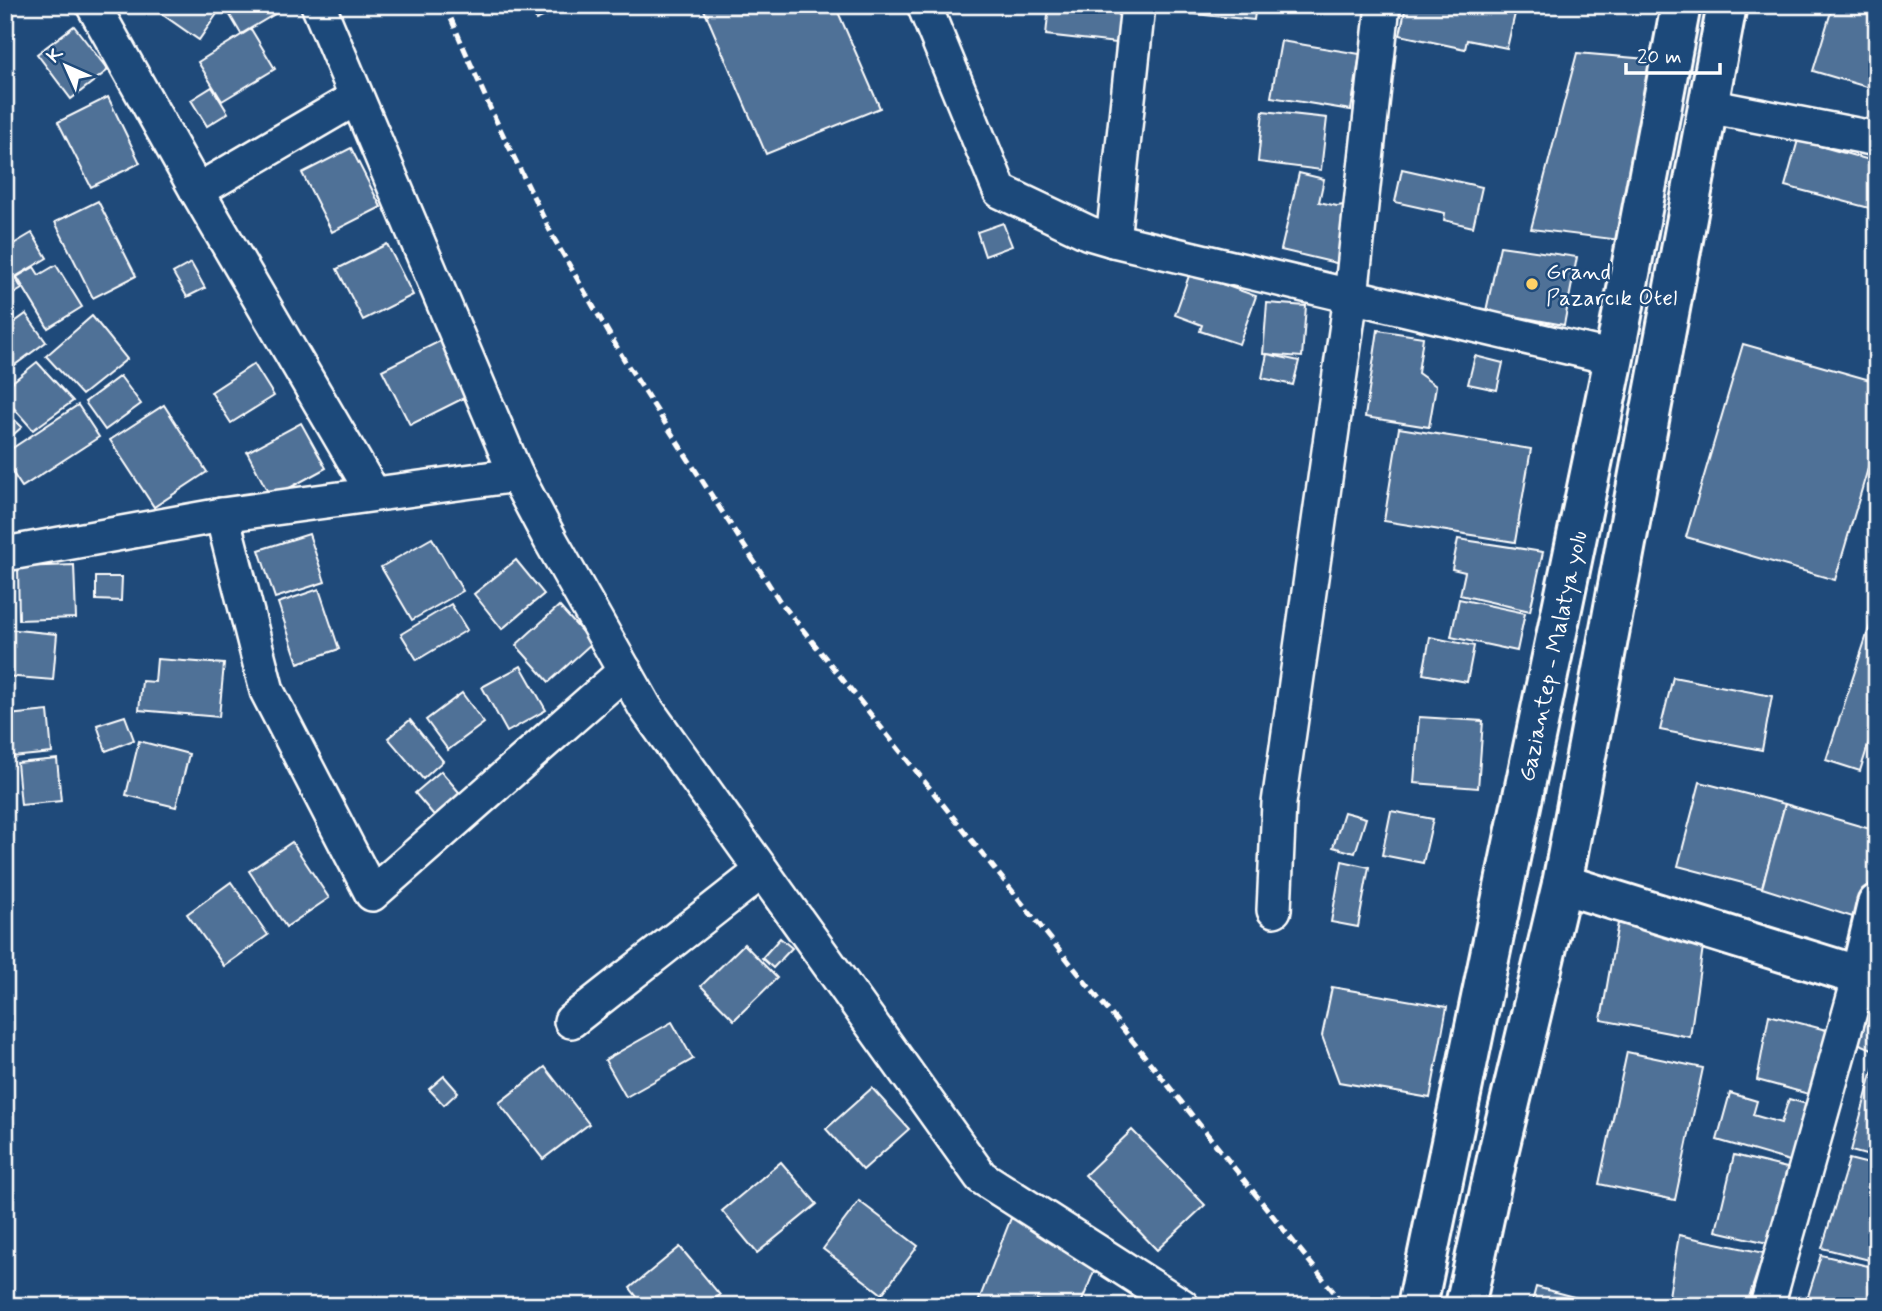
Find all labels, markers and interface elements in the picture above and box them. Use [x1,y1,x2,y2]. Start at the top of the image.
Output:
north arrow [32,32,102,102]
scale bar [1626,32,1721,76]
text: K [41,41,69,69]
text: 20 m [1637,43,1682,71]
place label: Grand Pazarcık Otel [1546,258,1677,314]
marker: Grand Pazarcık Otel [1524,276,1540,292]
street label: Gaziantep - Malatya yolu [1513,528,1595,785]

